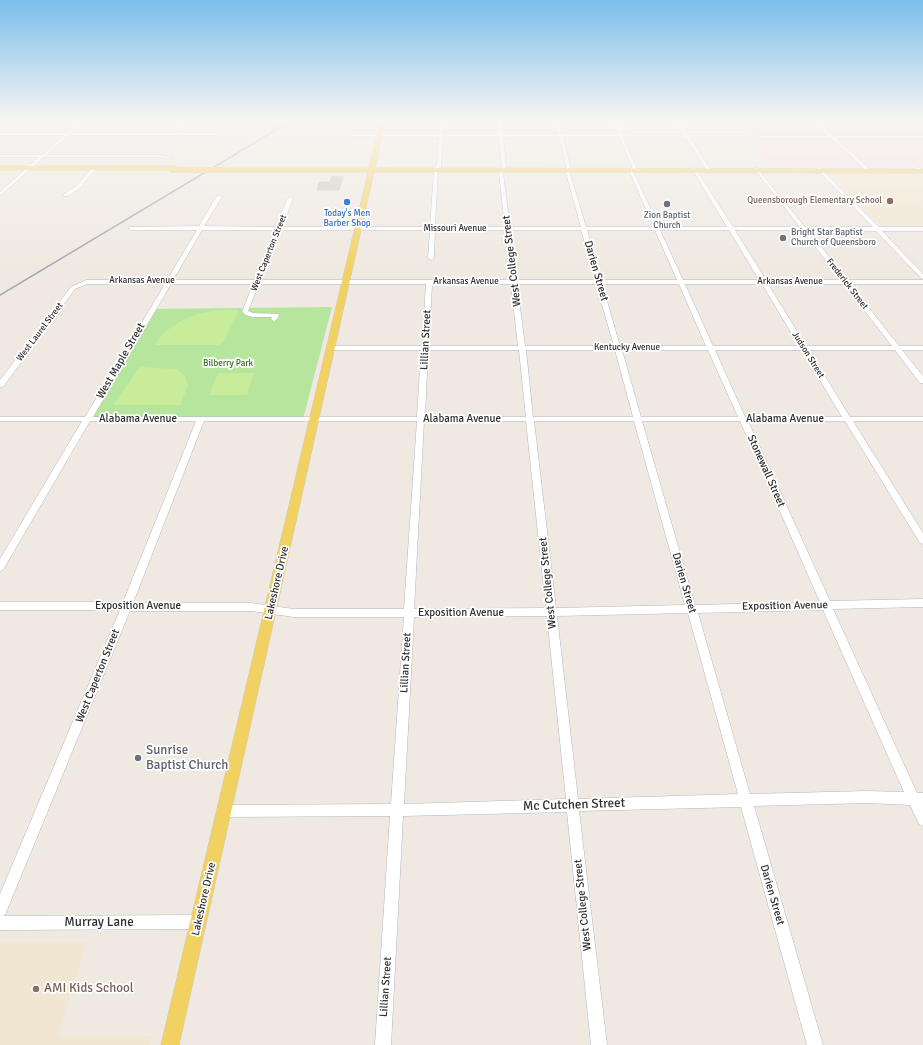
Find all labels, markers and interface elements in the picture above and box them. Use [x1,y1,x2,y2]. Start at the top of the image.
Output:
place label: Queensborough Elementary School [747,196,882,206]
marker: Queensborough Elementary School [885,196,895,206]
marker: Today's Men Barber Shop [342,197,352,207]
marker: Zion Baptist Church [662,199,672,209]
place label: Today's Men Barber Shop [323,209,371,230]
place label: Zion Baptist Church [644,211,690,232]
street label: West Caperton Street [249,213,289,293]
street label: West College Street [500,215,524,307]
street label: Missouri Avenue [423,224,487,234]
place label: Bright Star Baptist Church of Queensboro [791,228,876,249]
marker: Bright Star Baptist Church of Queensboro [778,233,788,243]
street label: Darien Street [581,239,611,303]
street label: Frederick Street [824,256,870,312]
street label: Arkansas Avenue [109,276,175,286]
street label: Arkansas Avenue [433,277,499,287]
street label: Arkansas Avenue [757,277,823,287]
street label: West Laurel Street [14,301,66,363]
street label: Lillian Street [418,309,434,371]
street label: West Maple Street [94,321,148,401]
street label: Judson Street [789,330,827,380]
street label: Kentucky Avenue [594,343,660,353]
park label: Bilberry Park [203,359,253,369]
street label: Alabama Avenue [99,412,177,426]
street label: Alabama Avenue [423,412,501,426]
street label: Alabama Avenue [746,412,824,426]
street label: Stonewall Street [744,433,788,509]
street label: West College Street [537,537,559,629]
street label: Lakeshore Drive [262,545,292,621]
street label: Darien Street [669,551,699,615]
street label: Exposition Avenue [95,599,181,613]
street label: Exposition Avenue [742,599,828,613]
street label: Exposition Avenue [418,606,504,620]
street label: West Caperton Street [73,627,123,725]
street label: Lillian Street [398,632,414,694]
place label: Sunrise Baptist Church [146,743,228,774]
marker: Sunrise Baptist Church [133,753,143,763]
street label: Mc Cutchen Street [523,795,625,815]
street label: West College Street [572,859,594,951]
street label: Lakeshore Drive [189,861,219,937]
street label: Darien Street [757,863,787,927]
street label: Murray Lane [64,915,134,931]
street label: Lillian Street [377,956,395,1018]
place label: AMI Kids School [44,981,134,997]
marker: AMI Kids School [31,984,41,994]

